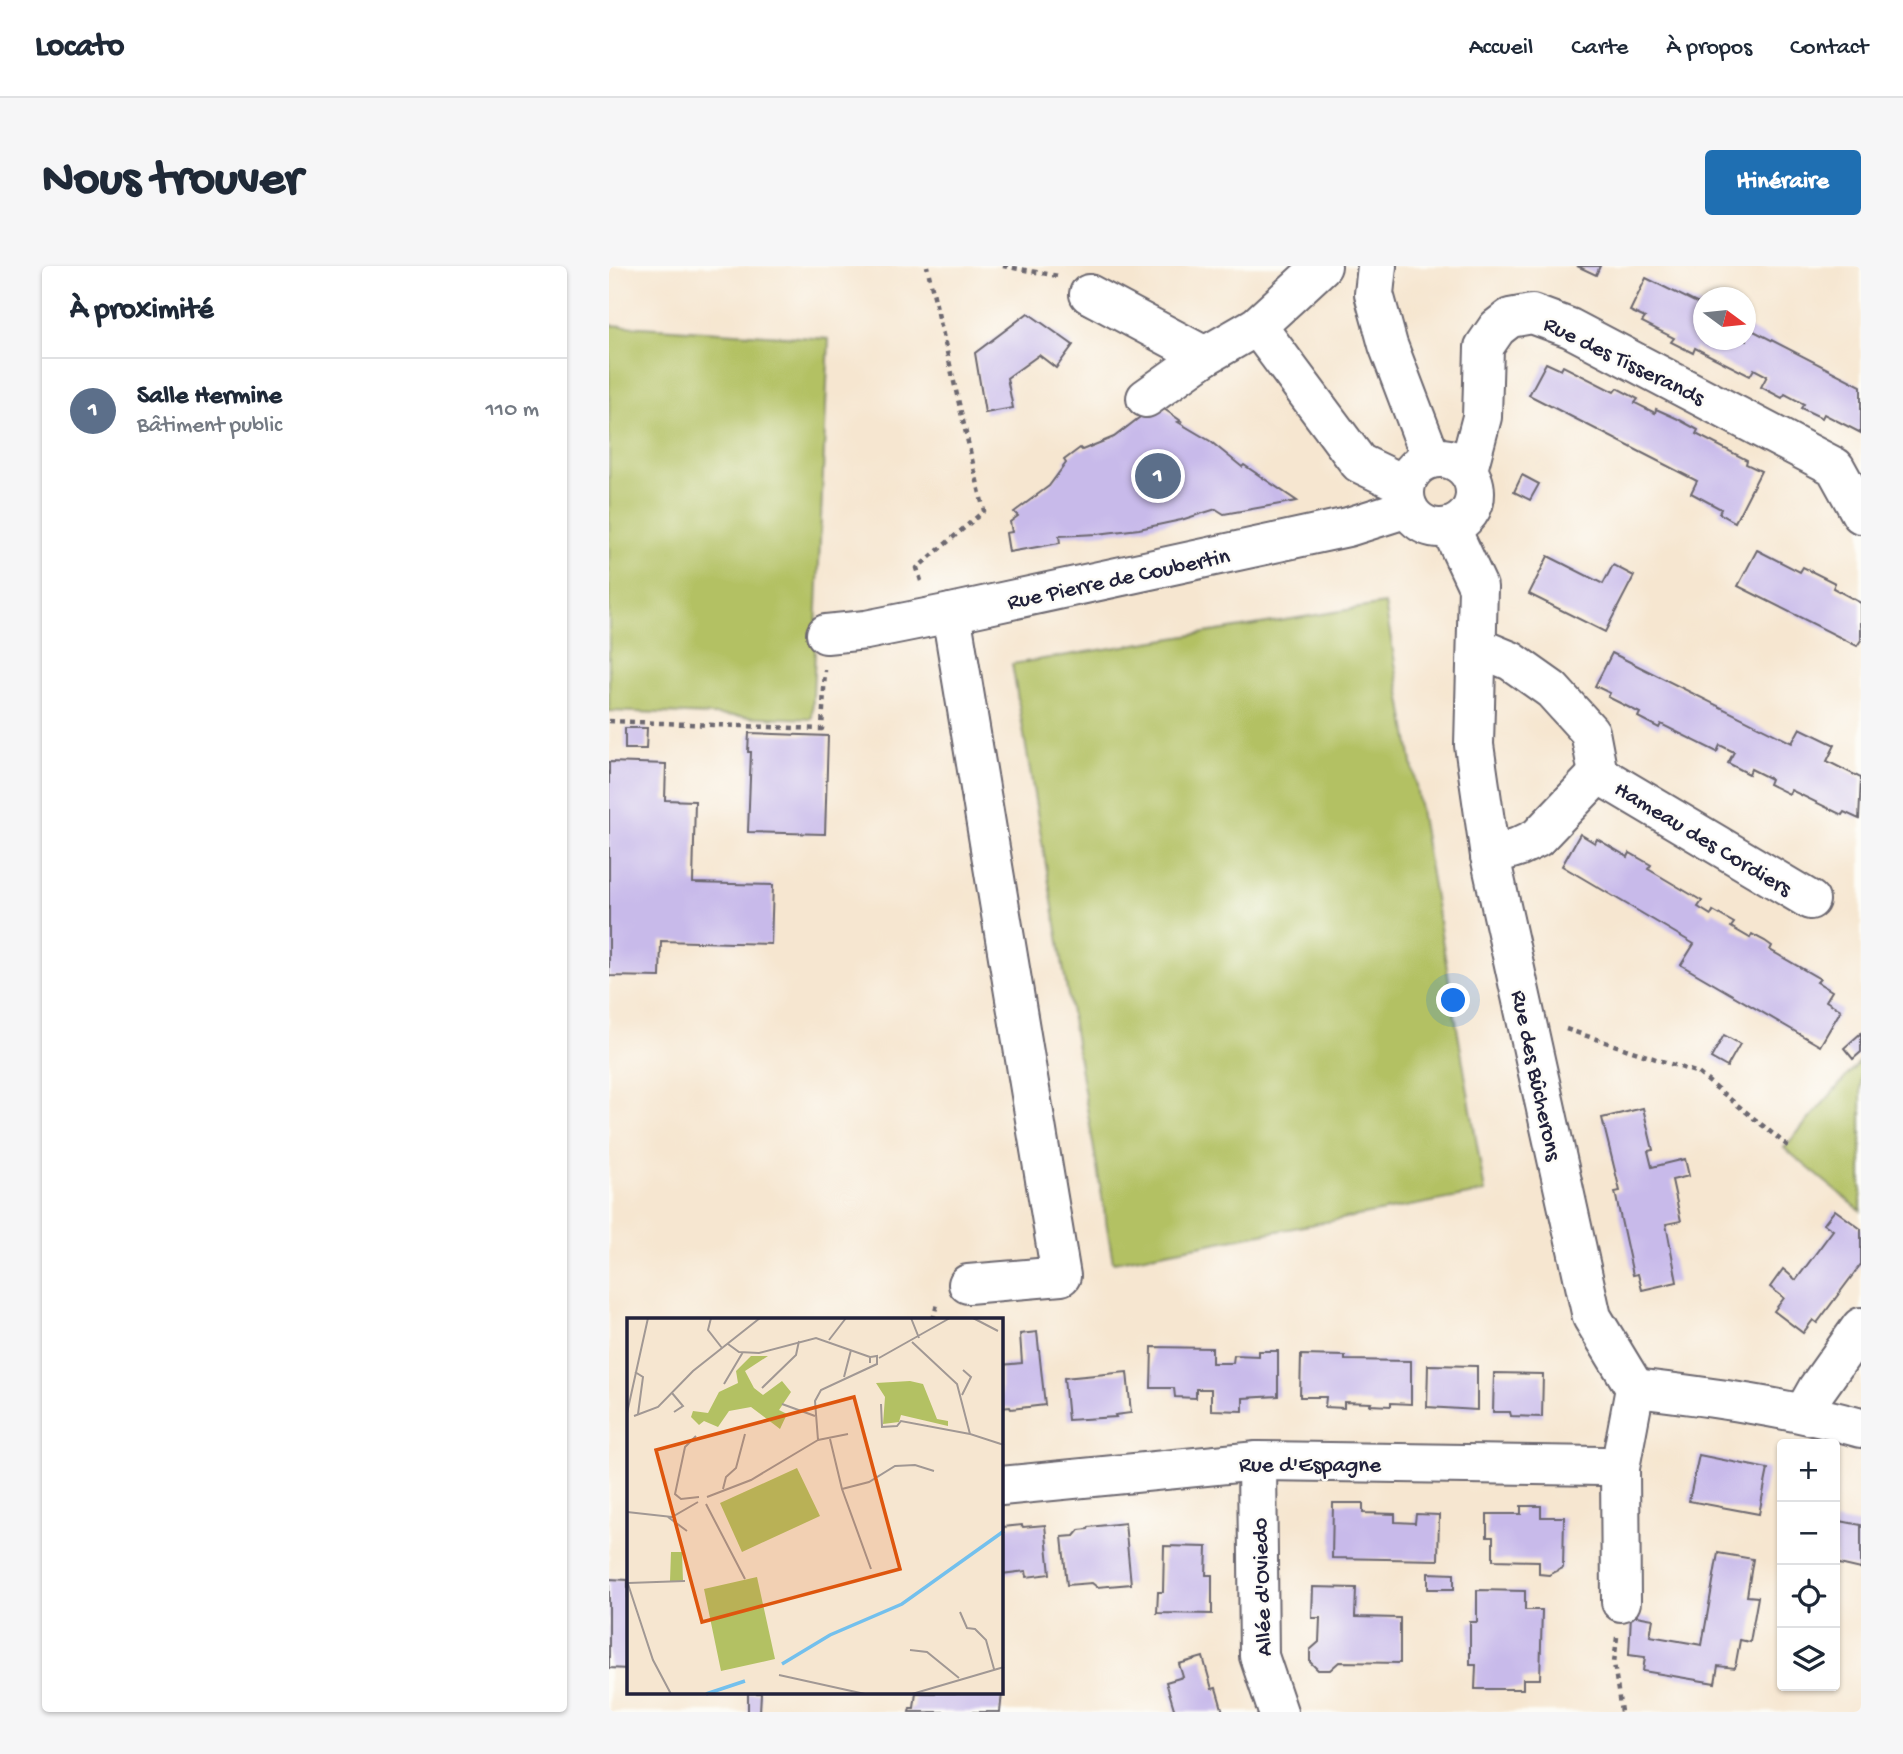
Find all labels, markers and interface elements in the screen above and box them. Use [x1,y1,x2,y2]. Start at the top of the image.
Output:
text: Locato [35,29,124,67]
text: Accueil [1469,34,1533,63]
text: Carte [1571,34,1628,63]
text: À propos [1666,34,1752,63]
text: Contact [1790,34,1868,63]
button: Itinéraire [1705,150,1861,215]
text: Nous trouver [42,153,302,211]
north arrow [1693,287,1756,350]
text: À proximité [70,294,214,329]
street label: Rue des Tisserands [1539,311,1709,413]
text: Salle Hermine [137,382,282,413]
text: 1 [88,397,98,424]
text: 110 m [486,397,539,424]
text: Bâtiment public [137,413,282,440]
pin: 1 [1135,450,1181,502]
street label: Rue Pierre de Coubertin [1005,544,1232,617]
street label: Hameau des Cordiers [1609,776,1796,904]
your location [1436,983,1470,1017]
street label: Rue des Bûcherons [1503,988,1566,1164]
inset map [627,1318,1003,1694]
map controls [1777,1439,1840,1691]
button: + [1777,1439,1840,1502]
street label: Rue d'Espagne [1239,1453,1382,1480]
button: − [1777,1502,1840,1565]
street label: Allée d'Oviedo [1248,1517,1279,1657]
button: locate [1777,1565,1840,1628]
button: layers [1777,1628,1840,1691]

